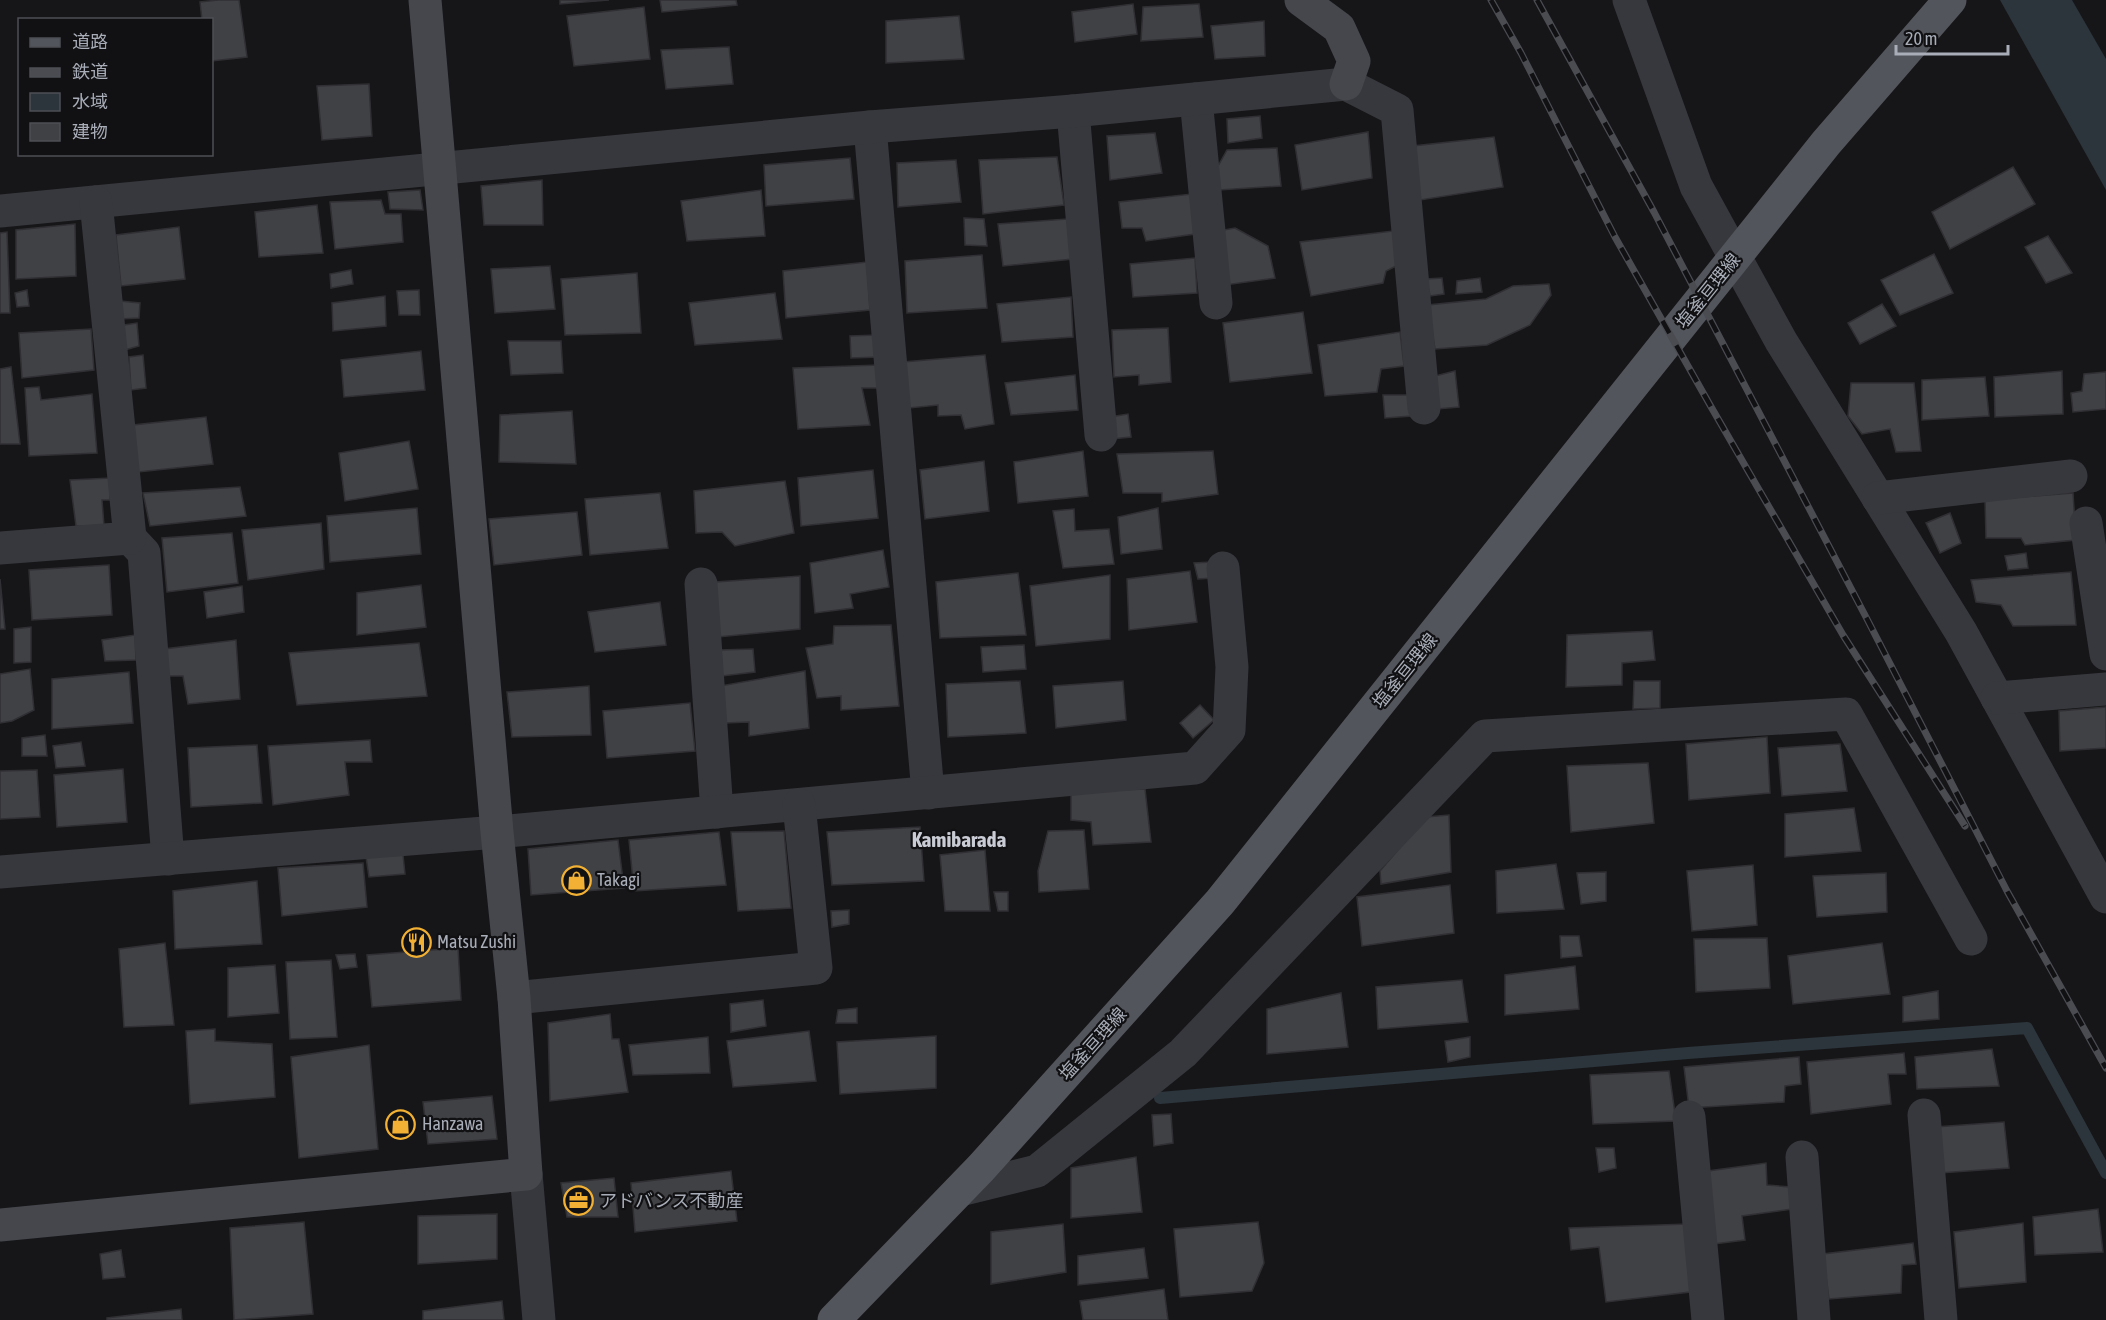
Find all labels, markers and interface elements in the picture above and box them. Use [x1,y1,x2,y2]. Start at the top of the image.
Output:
legend [18,18,213,156]
scale bar [1896,18,2008,56]
text: 20 m [1905,28,1937,49]
text: 道路 [72,31,108,52]
text: 鉄道 [72,61,108,82]
text: 水域 [72,91,108,112]
text: 建物 [72,121,108,142]
street label: 塩釜亘理線 [1671,249,1744,332]
street label: 塩釜亘理線 [1368,629,1441,712]
district label: Kamibarada [912,827,1007,851]
shop icon: Takagi [560,864,592,896]
place label: Takagi [597,869,640,890]
restaurant icon: Matsu Zushi [400,926,432,958]
place label: Matsu Zushi [437,931,516,952]
street label: 塩釜亘理線 [1055,1003,1131,1084]
shop icon: Hanzawa [385,1108,417,1140]
place label: Hanzawa [422,1113,483,1134]
office icon: アドバンス不動産 [562,1185,594,1217]
place label: アドバンス不動産 [599,1190,744,1211]

